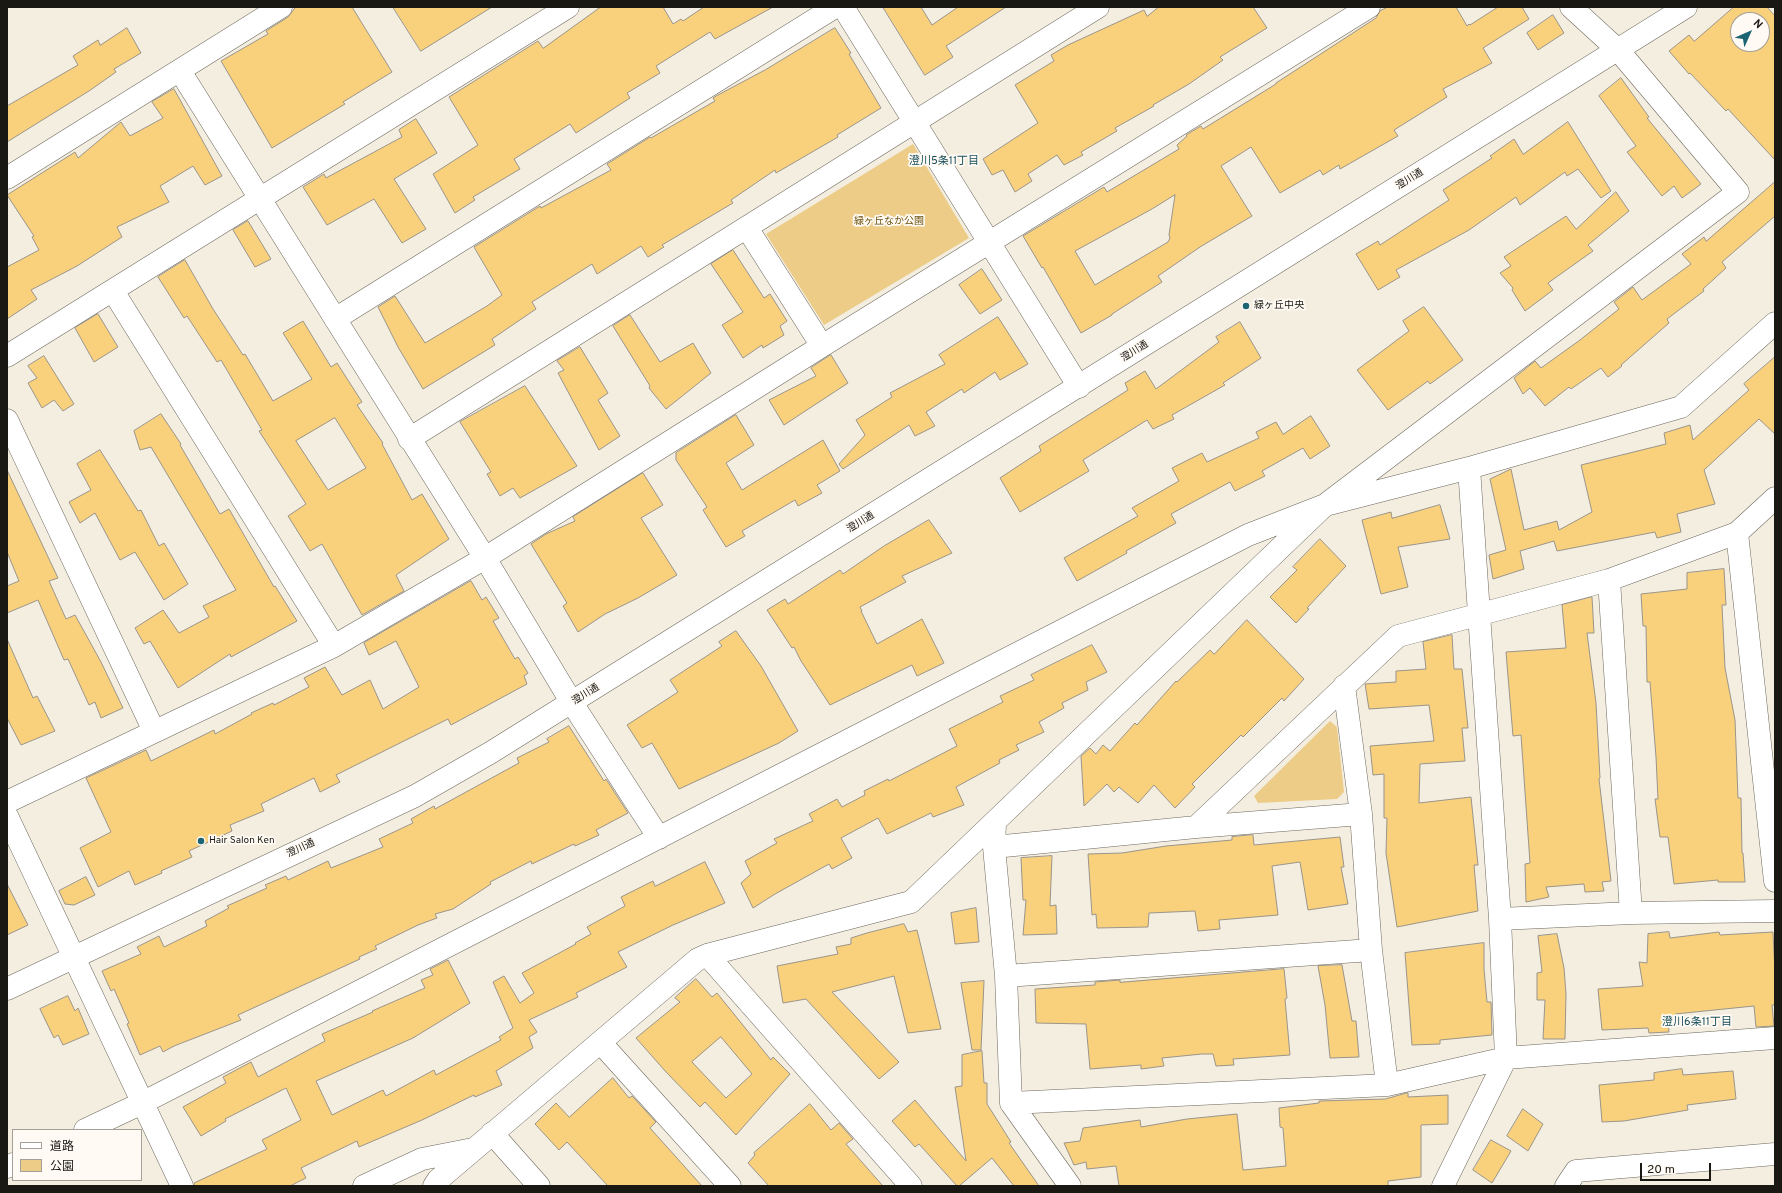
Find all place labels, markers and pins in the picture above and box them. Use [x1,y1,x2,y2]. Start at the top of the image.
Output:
place label: 緑ヶ丘中央 [1254,300,1304,312]
marker: 緑ヶ丘中央 [1241,301,1251,311]
place label: Hair Salon Ken [209,835,275,847]
marker: Hair Salon Ken [196,836,206,846]

